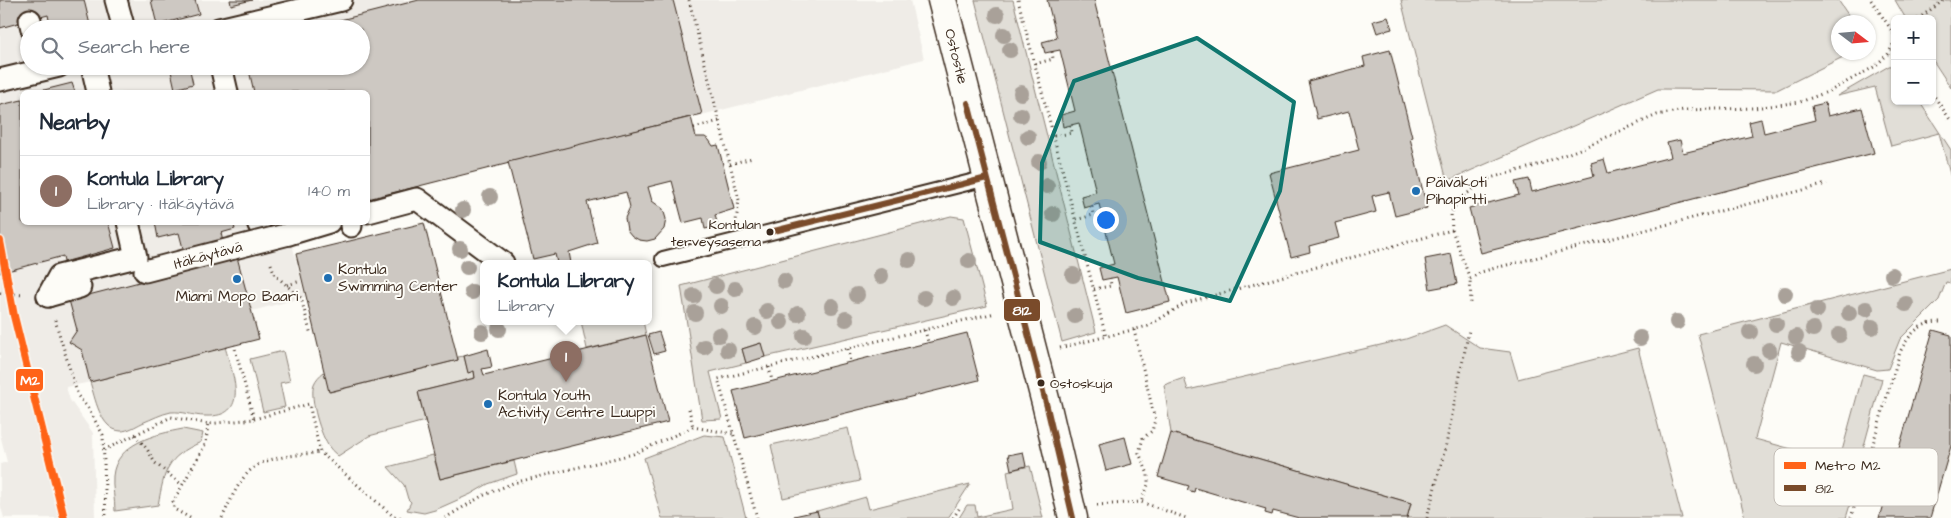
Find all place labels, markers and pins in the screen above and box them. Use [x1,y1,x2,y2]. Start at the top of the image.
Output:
place label: Päiväkoti Pihapirtti [1426,172,1488,210]
marker: Päiväkoti Pihapirtti [1410,185,1422,197]
place label: Kontulan terveysasema [671,215,761,252]
marker: Kontulan terveysasema [765,227,775,237]
place label: Kontula Swimming Center [338,259,458,298]
marker: Kontula Swimming Center [322,272,334,284]
marker: Miami Mopo Baari [231,273,243,285]
place label: Miami Mopo Baari [176,286,299,307]
pin: 1 [550,341,582,382]
place label: Ostoskuja [1050,374,1112,394]
marker: Ostoskuja [1036,378,1046,388]
place label: Kontula Youth Activity Centre Luuppi [498,385,656,424]
marker: Kontula Youth Activity Centre Luuppi [482,398,494,410]

